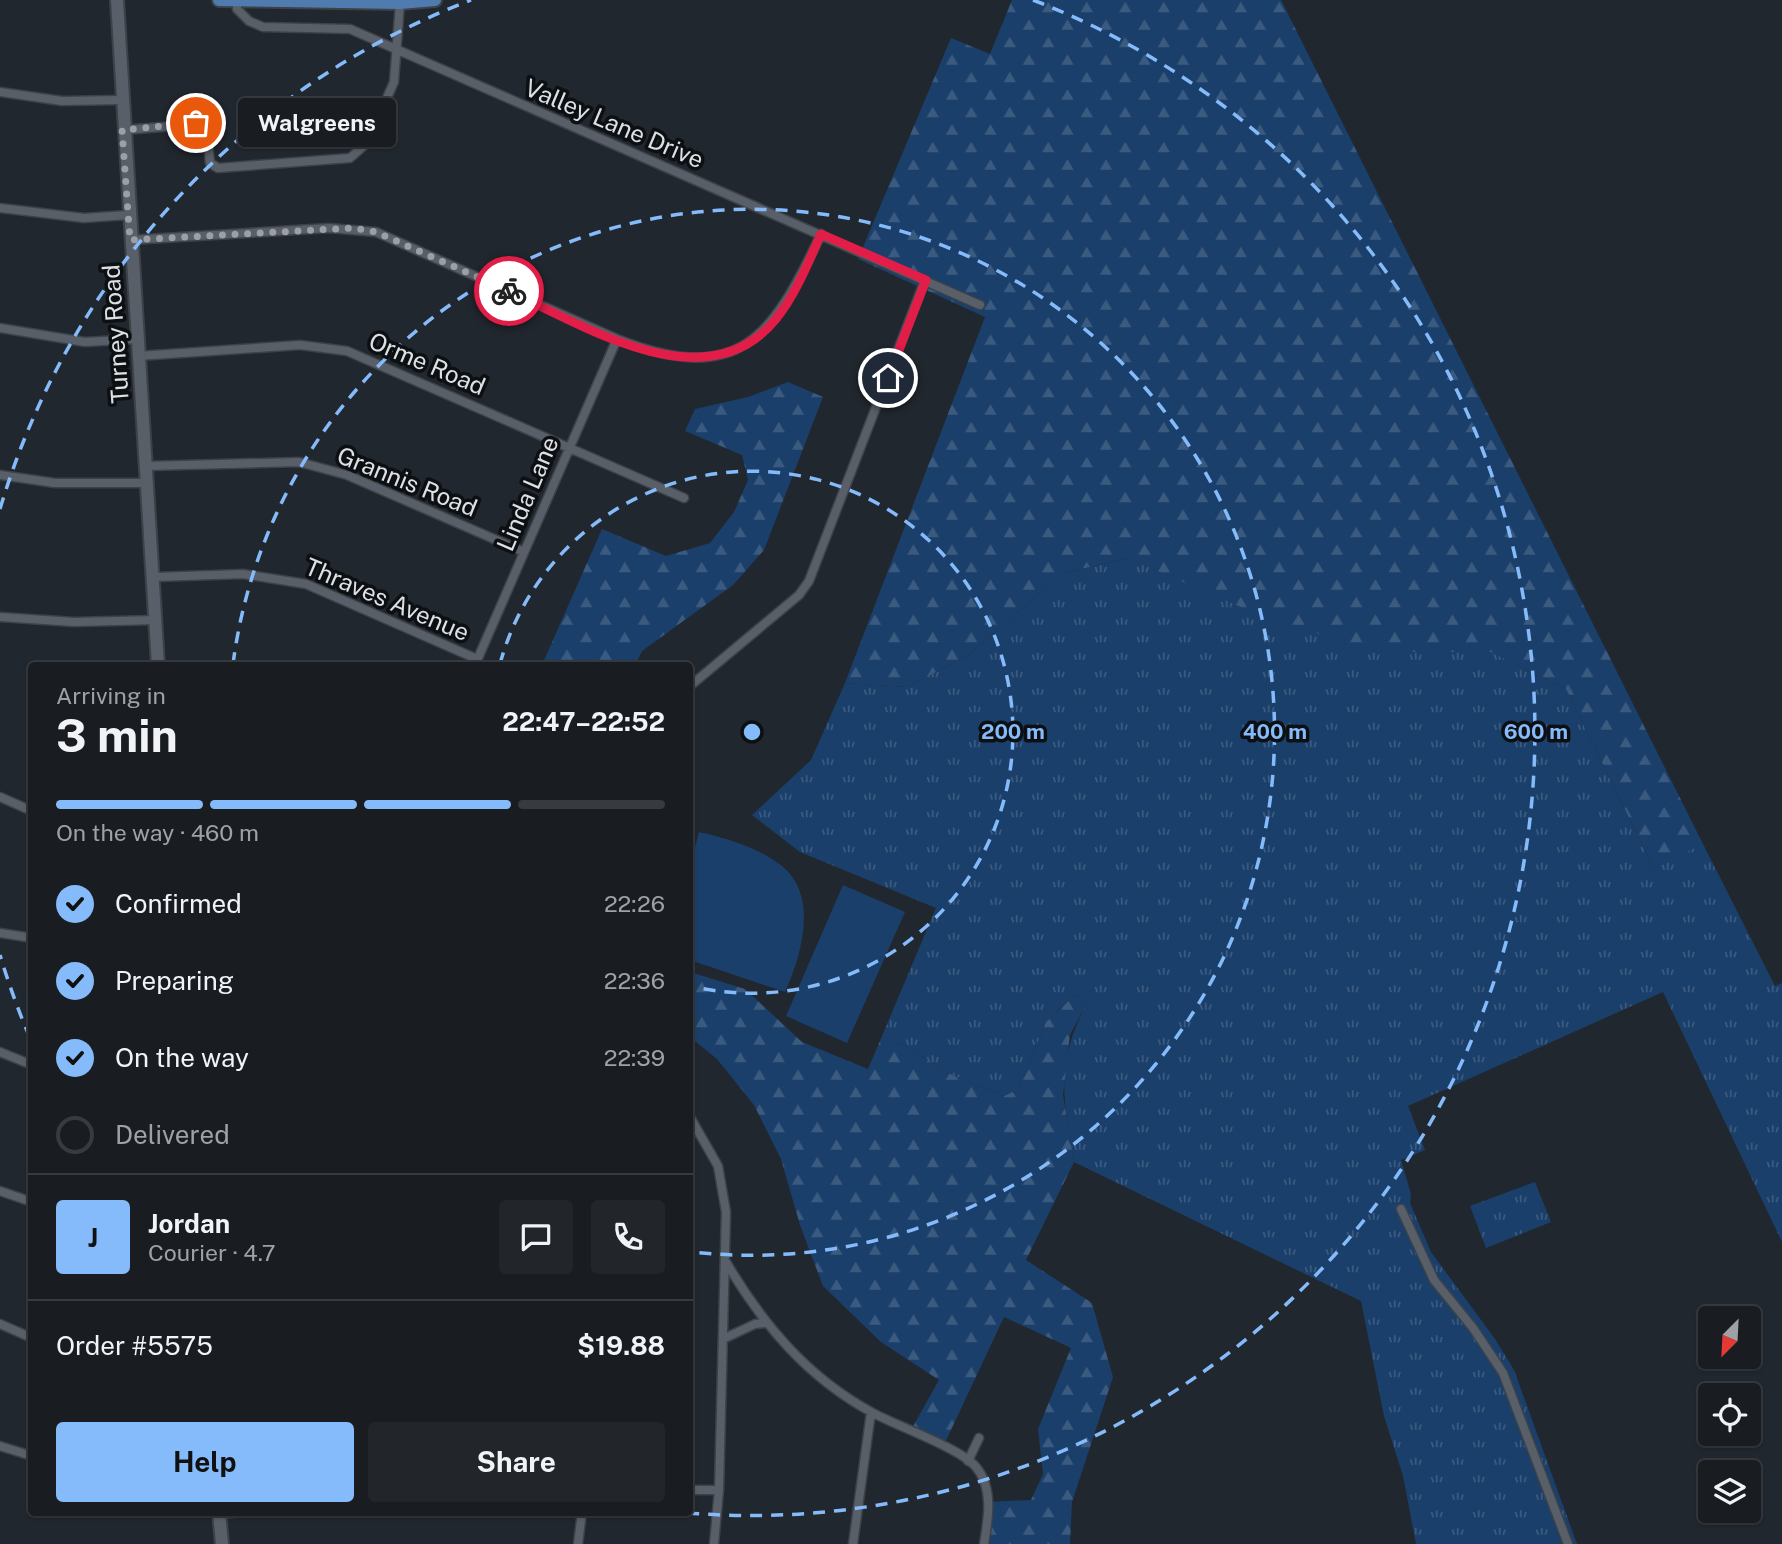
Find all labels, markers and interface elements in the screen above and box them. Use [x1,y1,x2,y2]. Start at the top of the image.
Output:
street label: Valley Lane Drive [521,73,708,173]
pin [166,93,226,153]
callout: Walgreens [238,99,396,148]
icon: bag [177,104,215,142]
text: Walgreens [258,109,376,136]
courier [474,256,544,326]
street label: Turney Road [96,264,134,404]
icon: bike [490,272,528,310]
street label: Orme Road [365,326,490,400]
pin [858,348,918,408]
icon: home [869,359,907,397]
street label: Linda Lane [490,432,564,555]
street label: Grannis Road [333,440,481,522]
street label: Thraves Avenue [301,552,474,646]
text: Arriving in [56,682,166,709]
text: 22:47–22:52 [502,706,665,737]
text: 3 min [56,708,178,762]
text: 200 m [981,719,1045,744]
text: 400 m [1243,719,1307,744]
text: 600 m [1504,719,1568,744]
centre of rings [740,720,764,744]
text: On the way · 460 m [56,819,259,846]
icon: check [56,885,94,923]
text: Confirmed [115,888,242,919]
text: 22:26 [604,890,665,917]
icon: check [56,962,94,1000]
text: Preparing [115,965,234,996]
text: 22:36 [604,967,665,994]
icon: check [56,1039,94,1077]
text: On the way [115,1042,249,1073]
text: 22:39 [604,1044,665,1071]
text: Delivered [115,1119,230,1150]
button: chat [499,1200,573,1274]
button: phone [591,1200,665,1274]
text: Jordan [148,1208,230,1239]
text: J [88,1222,98,1253]
text: Courier · 4.7 [148,1239,276,1266]
north arrow [1698,1306,1760,1368]
map controls [1698,1306,1761,1523]
text: Order #5575 [56,1330,213,1361]
text: $19.88 [577,1330,665,1361]
button: locate [1698,1383,1761,1446]
button: Help [56,1422,354,1502]
button: Share [368,1422,665,1502]
button: layers [1698,1460,1761,1523]

